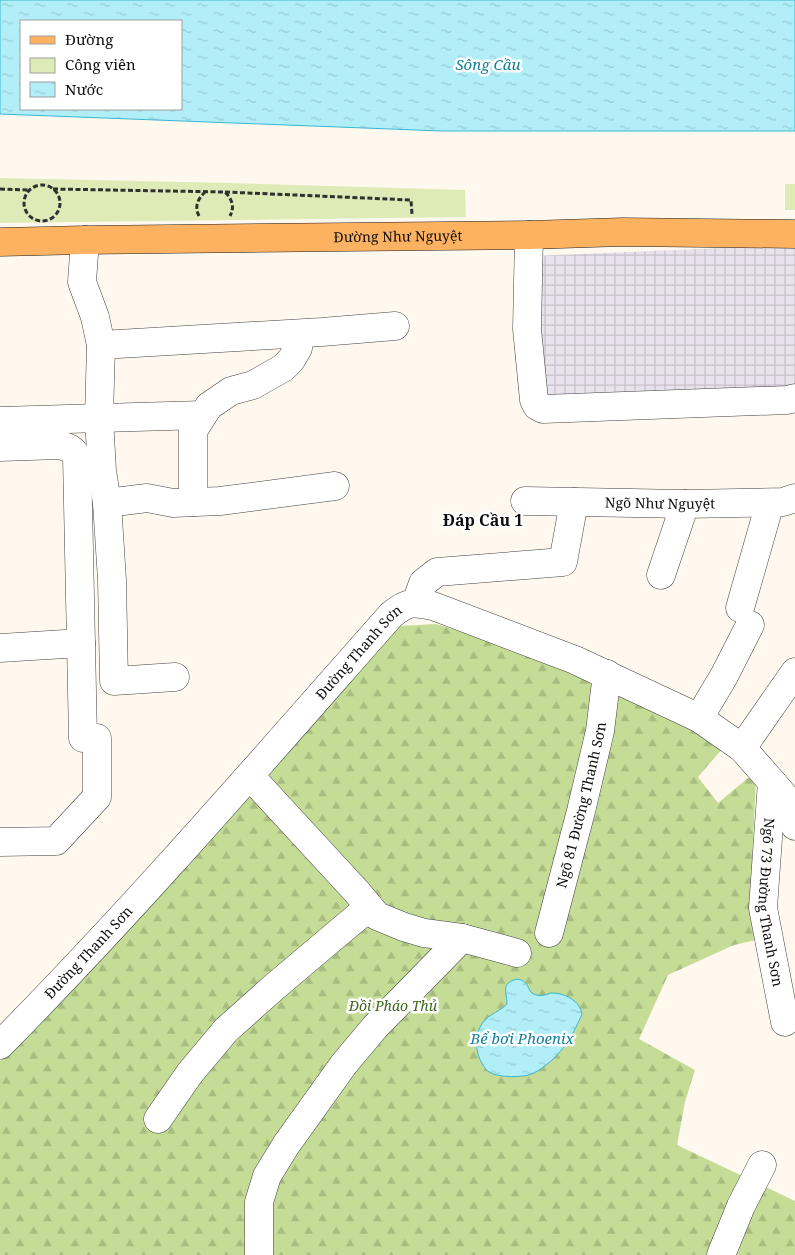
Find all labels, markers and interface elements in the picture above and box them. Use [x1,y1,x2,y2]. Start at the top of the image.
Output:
legend [20,20,182,110]
text: Đường [65,29,113,49]
text: Công viên [65,54,136,74]
water label: Sông Cầu [455,54,521,74]
text: Nước [65,79,103,99]
street label: Đường Như Nguyệt [333,226,463,246]
street label: Ngõ Như Nguyệt [605,493,715,513]
district label: Đáp Cầu 1 [443,509,523,531]
street label: Đường Thanh Sơn [311,600,405,703]
street label: Ngõ 81 Đường Thanh Sơn [551,721,610,890]
street label: Ngõ 73 Đường Thanh Sơn [753,817,788,988]
street label: Đường Thanh Sơn [40,902,136,1003]
park label: Đồi Pháo Thủ [348,996,438,1015]
water label: Bể bơi Phoenix [469,1028,574,1048]

